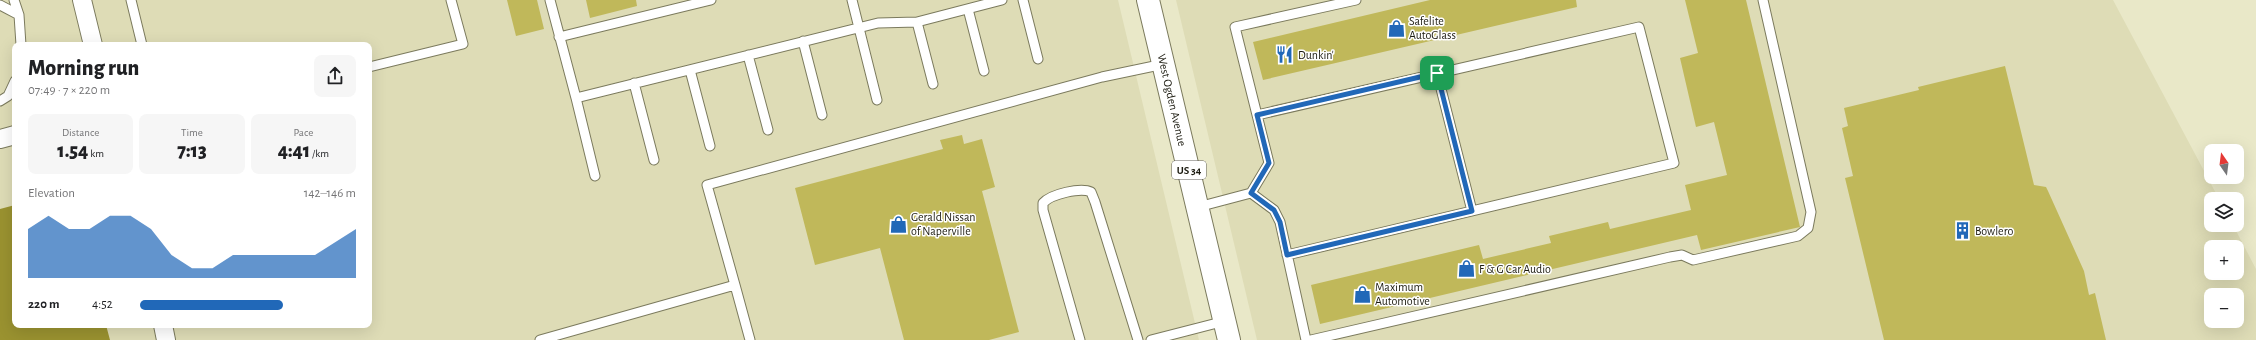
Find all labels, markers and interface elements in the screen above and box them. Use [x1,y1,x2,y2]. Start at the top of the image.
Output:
place label: Safelite AutoGlass [1409,15,1456,41]
shop icon: Safelite AutoGlass [1386,18,1406,38]
restaurant icon: Dunkin' [1275,45,1295,65]
place label: Dunkin' [1298,49,1334,61]
street label: West Ogden Avenue [1156,53,1188,147]
button: share [314,55,356,97]
pin [1420,56,1454,90]
text: Morning run [28,57,139,79]
icon: arrive [1426,62,1448,84]
text: 07:49 · 7 × 220 m [28,84,110,97]
text: Distance [62,127,99,138]
text: Time [181,127,203,138]
text: Pace [293,127,313,138]
text: 1.54 [57,141,88,161]
text: 7:13 [177,141,207,161]
text: 4:41 [278,141,310,161]
north arrow [2204,144,2244,184]
map controls [2204,144,2244,328]
text: km [88,148,104,159]
text: /km [310,148,329,159]
road number: US 34 [1172,161,1206,179]
text: Elevation [28,187,75,200]
text: 142–146 m [304,187,356,200]
button: layers [2204,192,2244,232]
place label: Gerald Nissan of Naperville [911,211,976,237]
shop icon: Gerald Nissan of Naperville [888,214,908,234]
building icon: Bowlero [1952,221,1972,241]
place label: Bowlero [1975,225,2013,237]
button: + [2204,240,2244,280]
shop icon: F & G Car Audio [1456,259,1476,279]
place label: F & G Car Audio [1479,263,1551,275]
place label: Maximum Automotive [1375,281,1430,307]
shop icon: Maximum Automotive [1352,284,1372,304]
button: − [2204,288,2244,328]
text: 220 m [28,298,59,311]
text: 4:52 [92,298,113,311]

